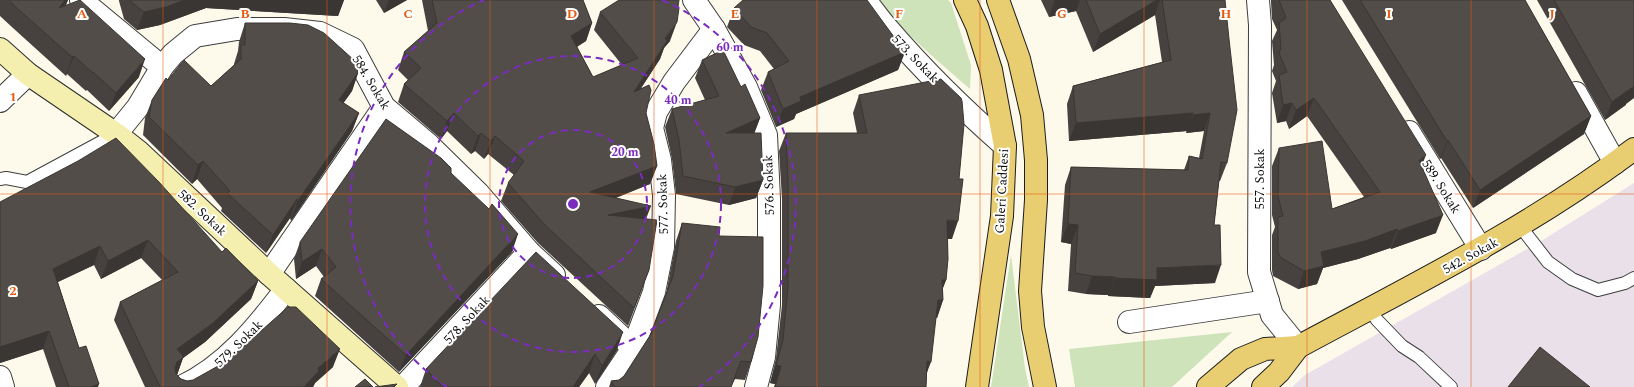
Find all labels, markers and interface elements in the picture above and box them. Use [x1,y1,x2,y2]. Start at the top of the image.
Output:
text: A [77,4,87,24]
text: B [240,4,250,24]
text: C [403,4,413,24]
text: D [567,4,577,24]
text: E [731,4,740,24]
text: F [895,4,903,24]
text: G [1057,4,1067,24]
text: H [1221,4,1232,24]
text: I [1386,4,1392,24]
text: J [1549,4,1555,24]
street label: 573. Sokak [887,30,944,88]
text: 60 m [716,38,744,57]
street label: 584. Sokak [347,51,395,114]
text: 1 [9,87,17,107]
text: 40 m [664,91,692,110]
text: 20 m [611,143,639,162]
street label: Galeri Caddesi [990,148,1014,234]
street label: 557. Sokak [1250,149,1270,209]
street label: 576. Sokak [758,154,780,216]
street label: 589. Sokak [1417,155,1466,218]
street label: 577. Sokak [652,173,674,235]
street label: 582. Sokak [173,185,231,241]
centre of rings [566,197,580,211]
street label: 542. Sokak [1439,232,1502,279]
text: 2 [9,281,17,301]
street label: 578. Sokak [439,291,495,349]
street label: 579. Sokak [210,315,268,372]

